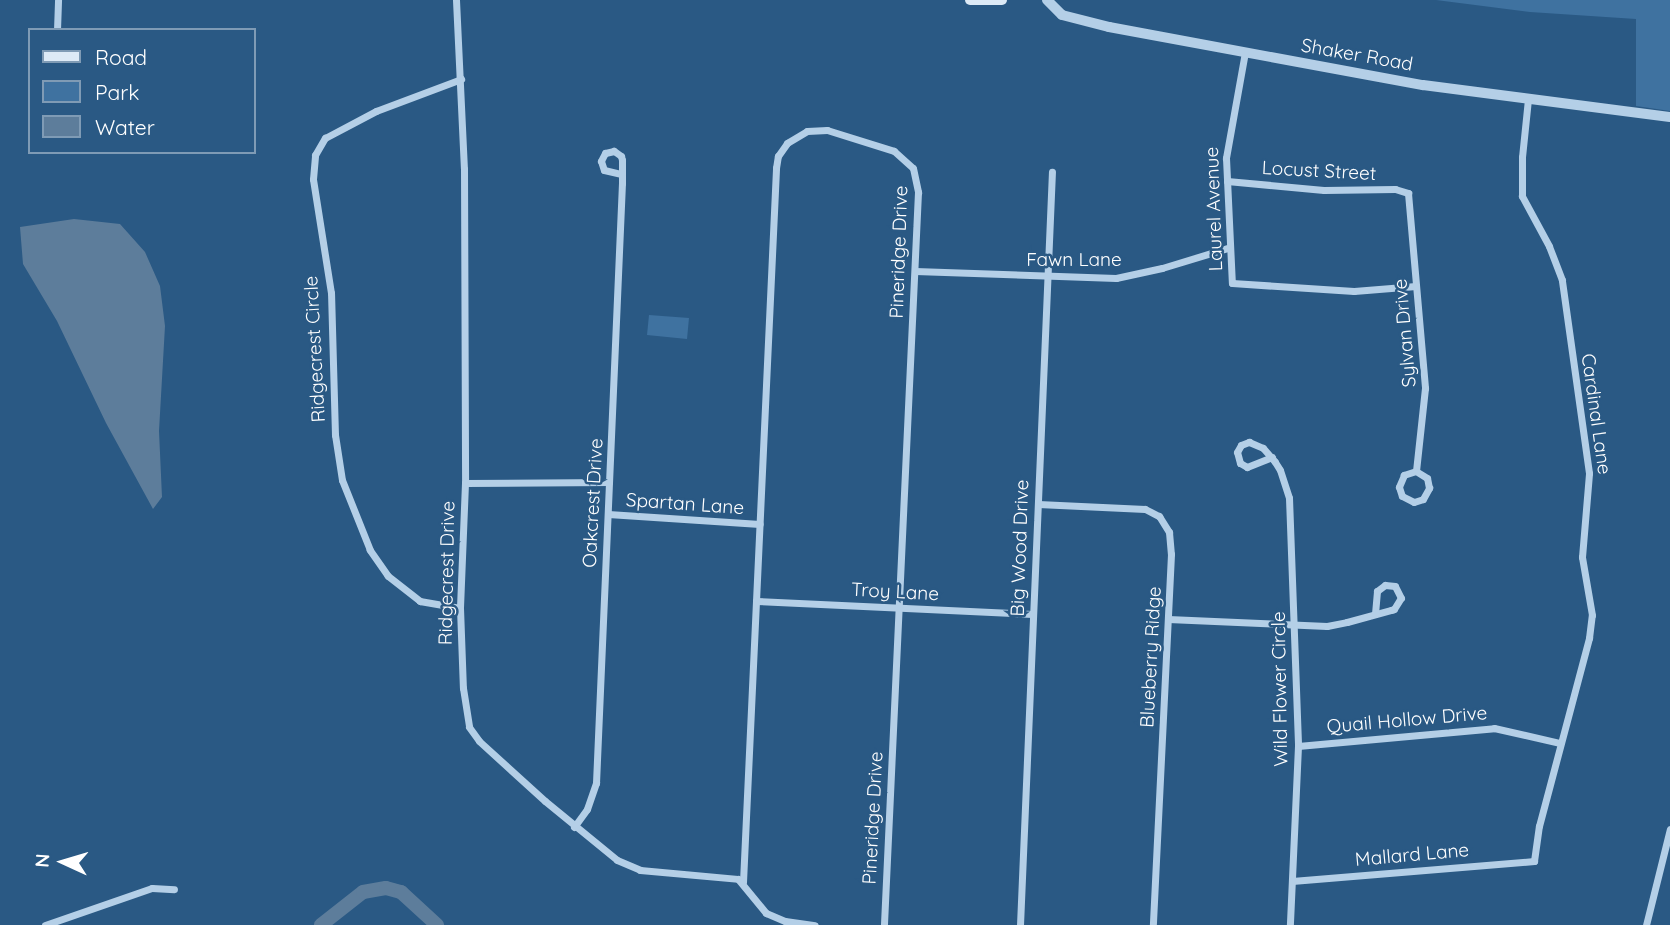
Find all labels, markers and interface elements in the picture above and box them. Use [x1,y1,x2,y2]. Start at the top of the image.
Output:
legend [28,28,256,154]
street label: Shaker Road [1299,34,1415,76]
text: Road [95,44,147,70]
text: Park [95,79,139,105]
text: Water [95,114,155,140]
street label: Laurel Avenue [1200,146,1228,272]
street label: Locust Street [1261,157,1377,185]
street label: Pineridge Drive [885,185,913,319]
street label: Fawn Lane [1026,249,1122,271]
street label: Ridgecrest Circle [300,275,330,423]
street label: Sylvan Drive [1389,278,1421,388]
street label: Cardinal Lane [1576,352,1616,476]
street label: Oakcrest Drive [578,438,608,568]
street label: Big Wood Drive [1006,479,1034,617]
street label: Spartan Lane [625,488,745,520]
street label: Ridgecrest Drive [434,501,460,645]
street label: Troy Lane [850,578,940,606]
street label: Blueberry Ridge [1136,586,1166,728]
street label: Wild Flower Circle [1267,611,1293,767]
street label: Quail Hollow Drive [1326,702,1488,738]
street label: Pineridge Drive [858,751,888,885]
north arrow [28,827,98,897]
street label: Mallard Lane [1354,839,1470,871]
text: N [30,853,55,868]

